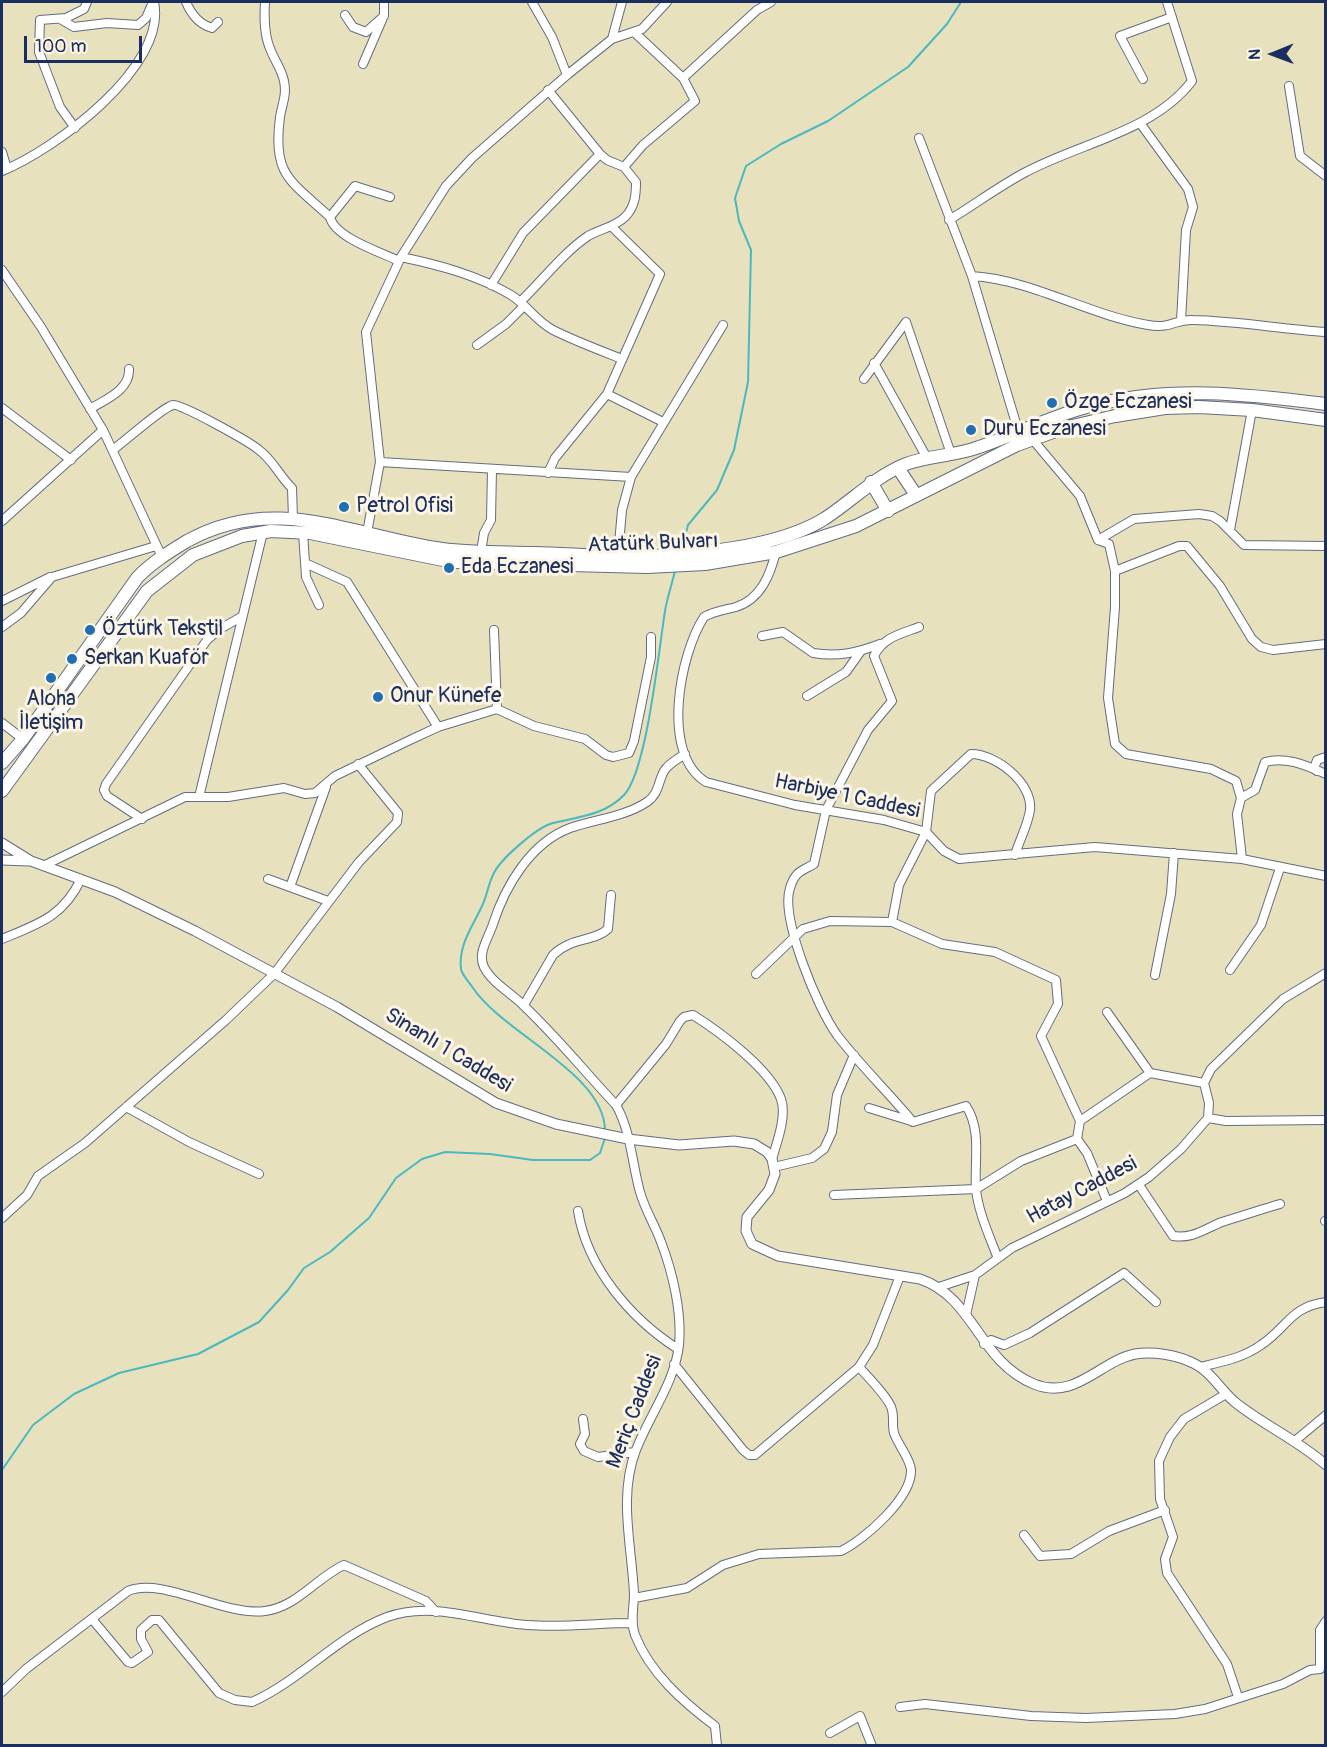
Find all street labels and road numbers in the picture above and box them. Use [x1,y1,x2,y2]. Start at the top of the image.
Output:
street label: Atatürk Bulvarı [587,529,719,559]
street label: Harbiye 1 Caddesi [772,769,922,825]
street label: Sinanlı 1 Caddesi [380,1003,516,1099]
street label: Hatay Caddesi [1023,1151,1141,1231]
street label: Meriç Caddesi [602,1352,668,1472]

